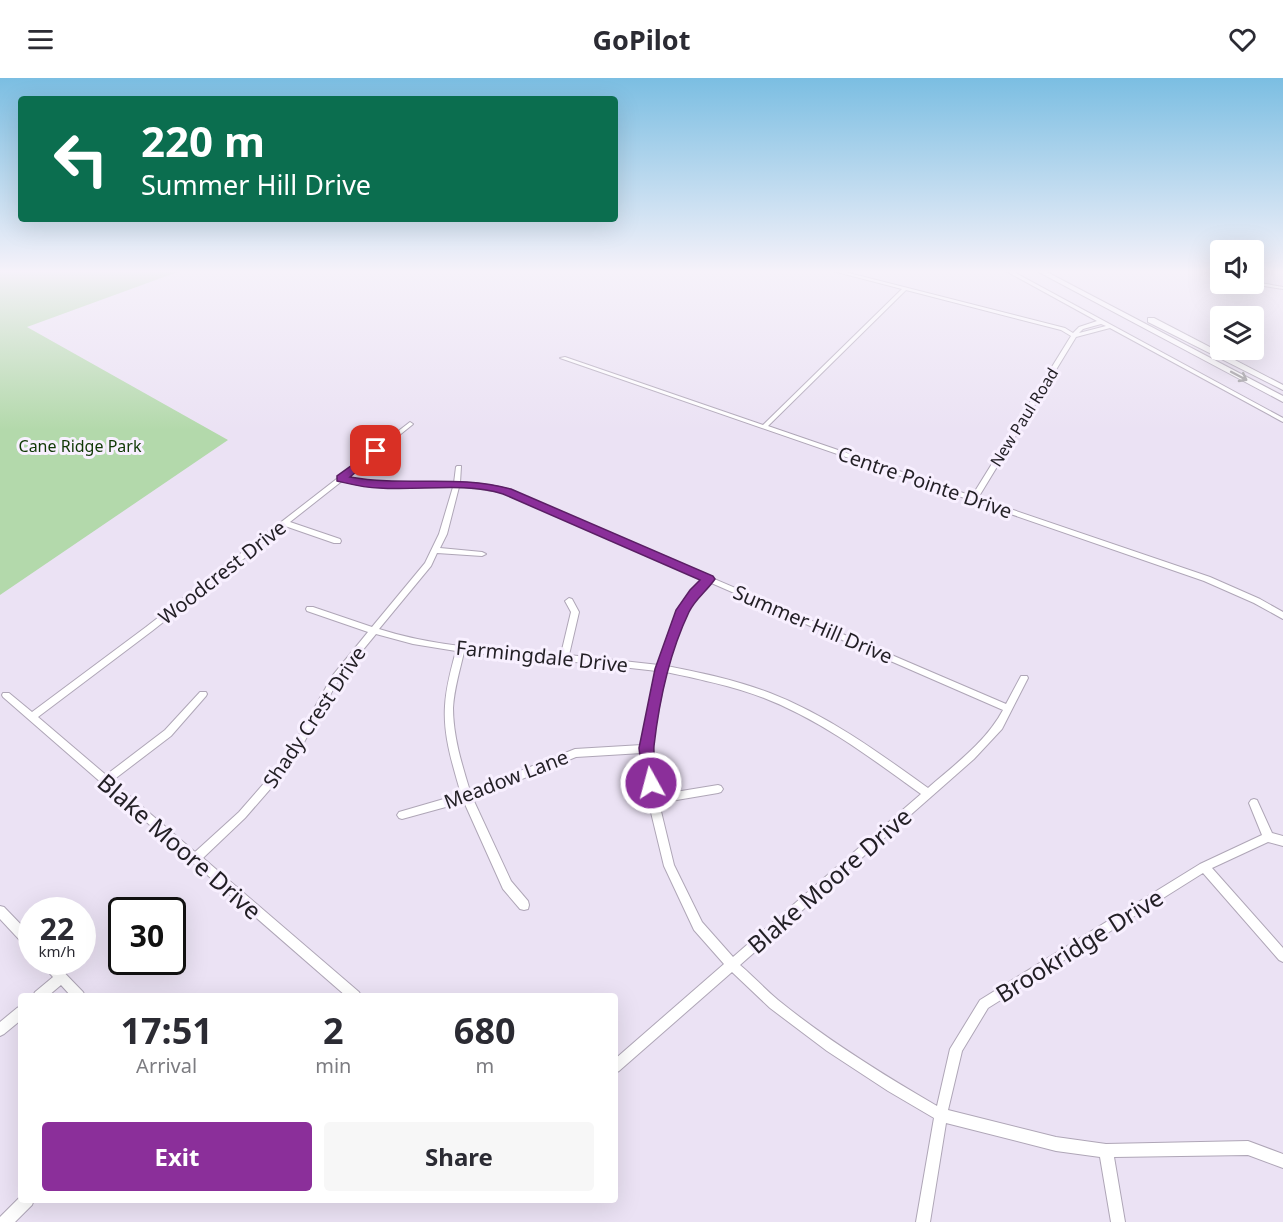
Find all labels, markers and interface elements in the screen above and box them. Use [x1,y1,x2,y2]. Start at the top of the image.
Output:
text: GoPilot [593,21,690,58]
icon: menu [24,23,57,56]
icon: heart [1226,23,1259,56]
text: 220 m [141,112,265,169]
icon: left [42,120,120,198]
text: Summer Hill Drive [141,166,371,203]
map controls [1210,240,1264,360]
button: sound [1210,240,1264,294]
button: layers [1210,306,1264,360]
street label: New Paul Road [985,363,1063,471]
one-way arrow [1230,370,1247,382]
pin [350,425,401,476]
icon: arrive [359,434,392,467]
park label: Cane Ridge Park [19,435,142,457]
street label: Centre Pointe Drive [834,439,1016,525]
street label: Woodcrest Drive [153,514,291,630]
street label: Summer Hill Drive [729,578,897,670]
street label: Farmingdale Drive [455,634,629,678]
street label: Shady Crest Drive [257,641,371,793]
street label: Meadow Lane [440,743,572,815]
position arrow [619,751,683,815]
street label: Blake Moore Drive [91,766,269,926]
street label: Blake Moore Drive [740,800,918,960]
street label: Brookridge Drive [989,880,1169,1010]
speed limit sign: 30 [108,897,186,975]
text: 22 [40,908,74,949]
text: km/h [39,941,75,961]
text: 17:51 [120,1006,213,1055]
text: 2 [323,1006,344,1055]
text: 680 [454,1006,516,1055]
text: Arrival [136,1052,197,1079]
text: min [315,1052,351,1079]
text: m [475,1052,494,1079]
button: Exit [42,1122,312,1191]
button: Share [324,1122,594,1191]

